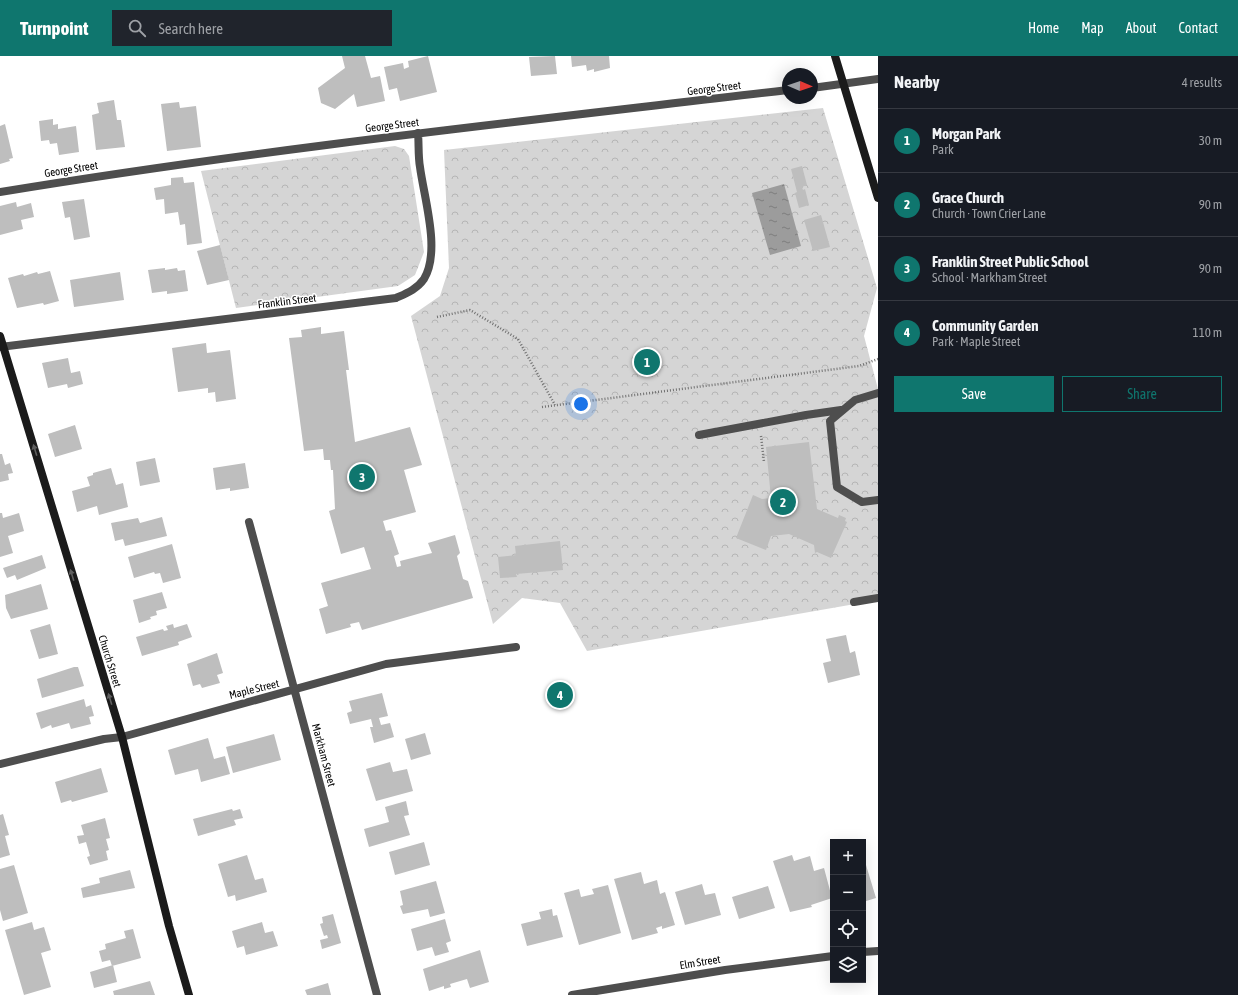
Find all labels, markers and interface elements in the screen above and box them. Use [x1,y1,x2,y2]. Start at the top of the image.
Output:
search box [112,10,392,46]
text: Turnpoint [20,17,88,39]
icon: search [126,17,148,39]
text: Search here [158,20,223,37]
text: Home [1028,20,1059,36]
text: Map [1081,20,1104,36]
text: About [1126,20,1157,36]
text: Contact [1179,20,1218,36]
north arrow [782,68,818,104]
text: Nearby [894,72,940,92]
text: 4 results [1182,75,1222,90]
street label: George Street [686,79,742,97]
street label: George Street [364,116,420,134]
text: Morgan Park [932,125,1001,142]
text: 1 [904,133,910,148]
text: 30 m [1199,133,1222,148]
text: Park [932,142,954,157]
street label: George Street [43,159,99,179]
text: Grace Church [932,189,1004,206]
text: 2 [904,197,910,212]
text: 90 m [1199,197,1222,212]
text: Church · Town Crier Lane [932,206,1046,221]
text: Franklin Street Public School [932,253,1088,270]
text: 3 [904,261,910,276]
text: 90 m [1199,261,1222,276]
text: School · Markham Street [932,270,1047,285]
street label: Franklin Street [257,291,317,311]
text: Community Garden [932,317,1038,334]
text: 4 [904,325,910,340]
text: 110 m [1193,325,1222,340]
text: Park · Maple Street [932,334,1021,349]
pin: 1 [634,347,660,377]
button: Save [894,376,1054,412]
button: Share [1062,376,1222,412]
your location [571,394,591,414]
one-way arrow [31,444,37,456]
pin: 3 [349,462,375,492]
pin: 2 [770,487,796,517]
one-way arrow [69,569,75,581]
street label: Church Street [96,633,124,689]
street label: Maple Street [228,677,280,701]
pin: 4 [547,680,573,710]
one-way arrow [107,693,113,705]
street label: Markham Street [310,722,338,788]
map controls [830,839,866,983]
button: + [830,839,866,875]
button: − [830,875,866,911]
button: locate [830,911,866,947]
button: layers [830,947,866,983]
street label: Elm Street [679,953,721,971]

